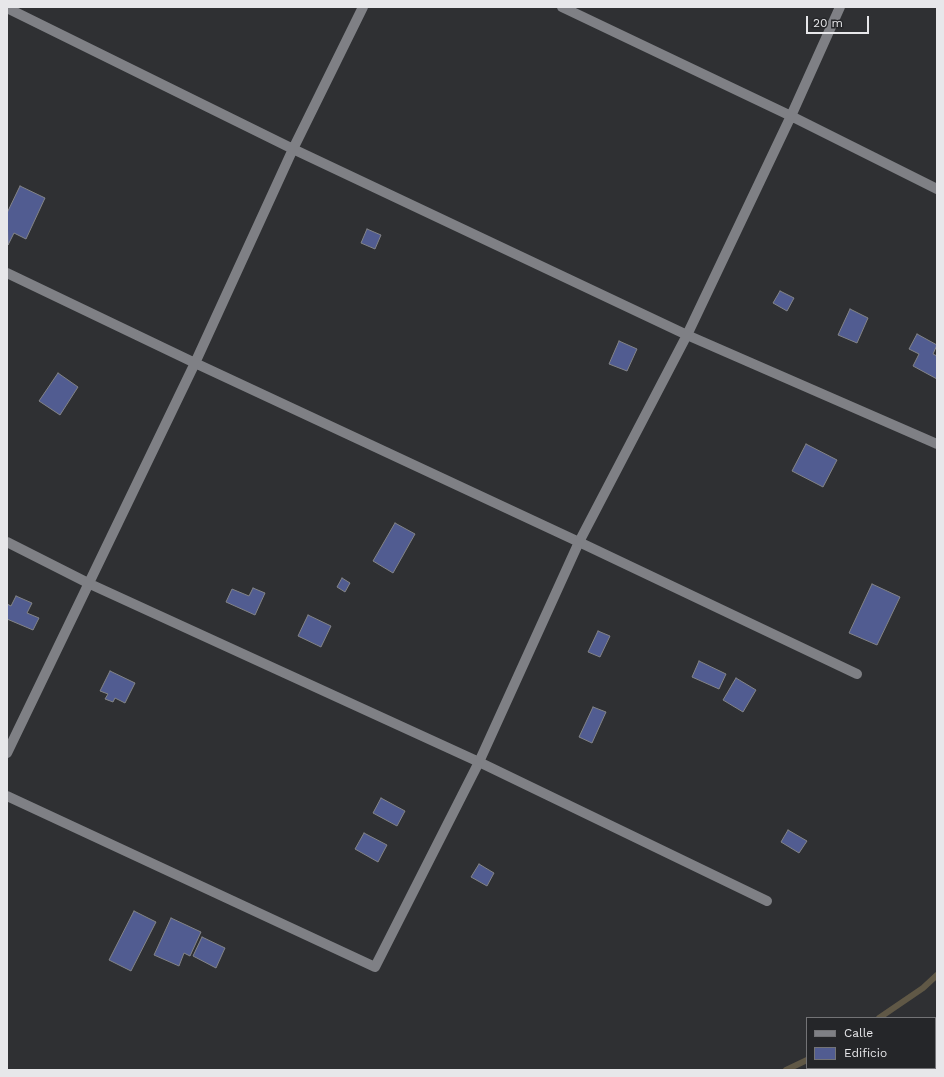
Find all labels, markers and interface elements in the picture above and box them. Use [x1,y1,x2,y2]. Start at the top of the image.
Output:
scale bar [808,8,871,34]
text: 20 m [813,16,843,30]
legend [806,1017,936,1069]
text: Calle [844,1026,873,1040]
text: Edificio [844,1046,887,1060]

